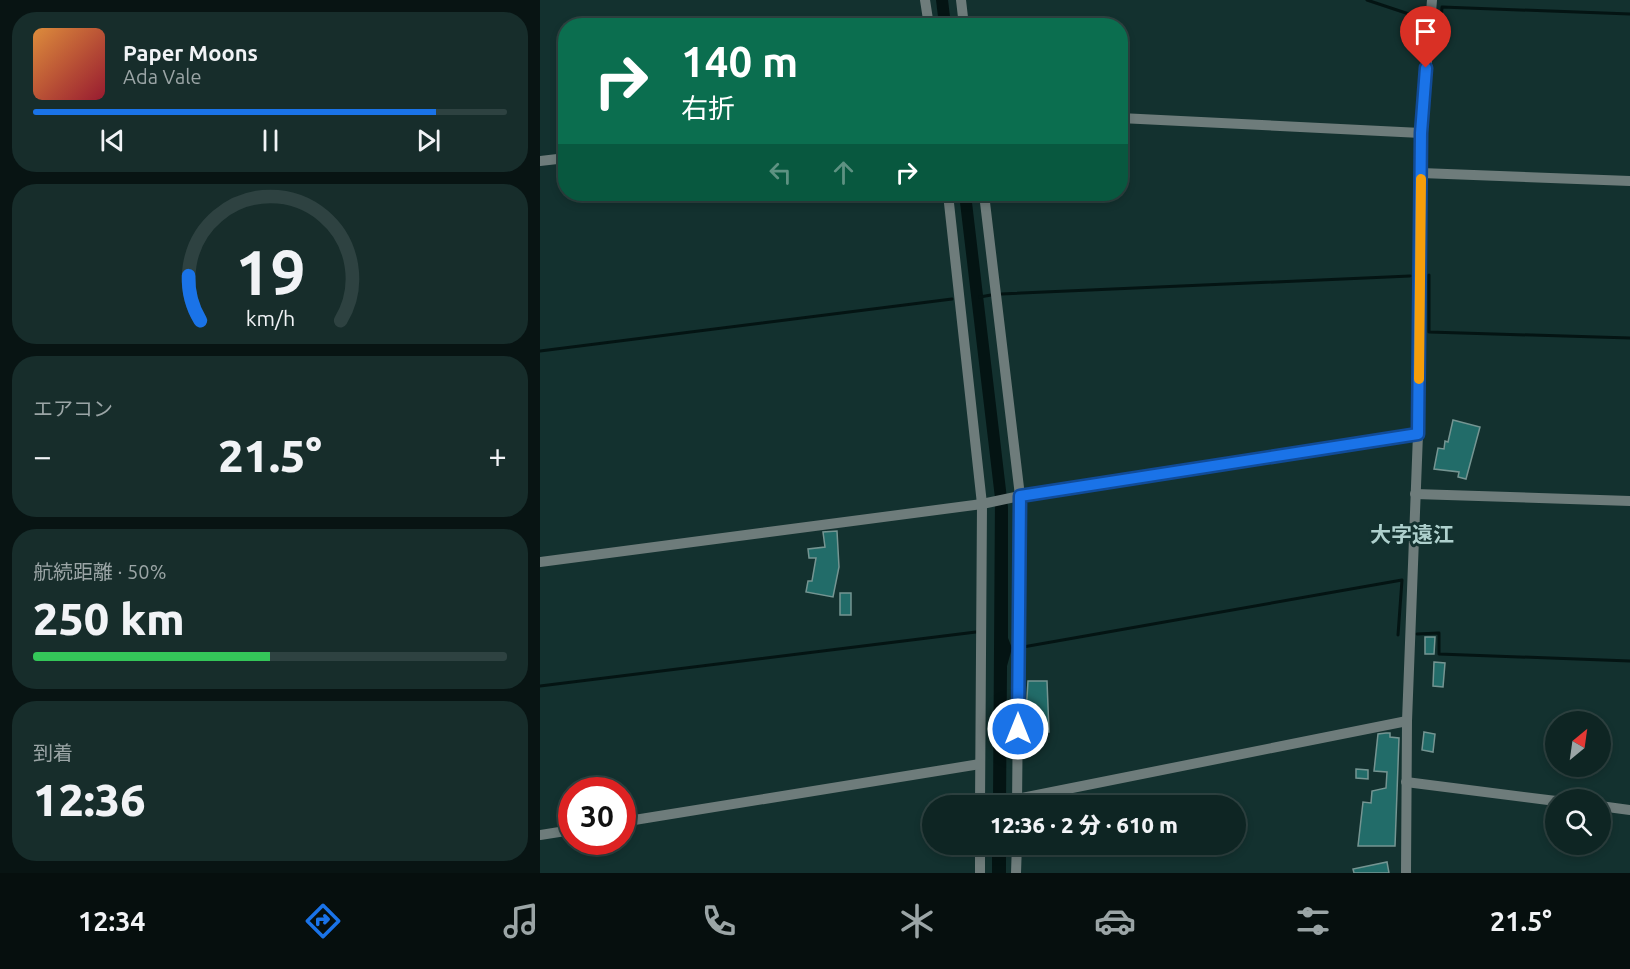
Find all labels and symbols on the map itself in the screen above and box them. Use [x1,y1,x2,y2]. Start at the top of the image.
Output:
pin [1400,6,1451,68]
district label: 大字遠江 [1370,522,1454,546]
position arrow [986,697,1050,761]
north arrow [1545,711,1611,777]
speed limit sign: 30 [558,777,636,855]

